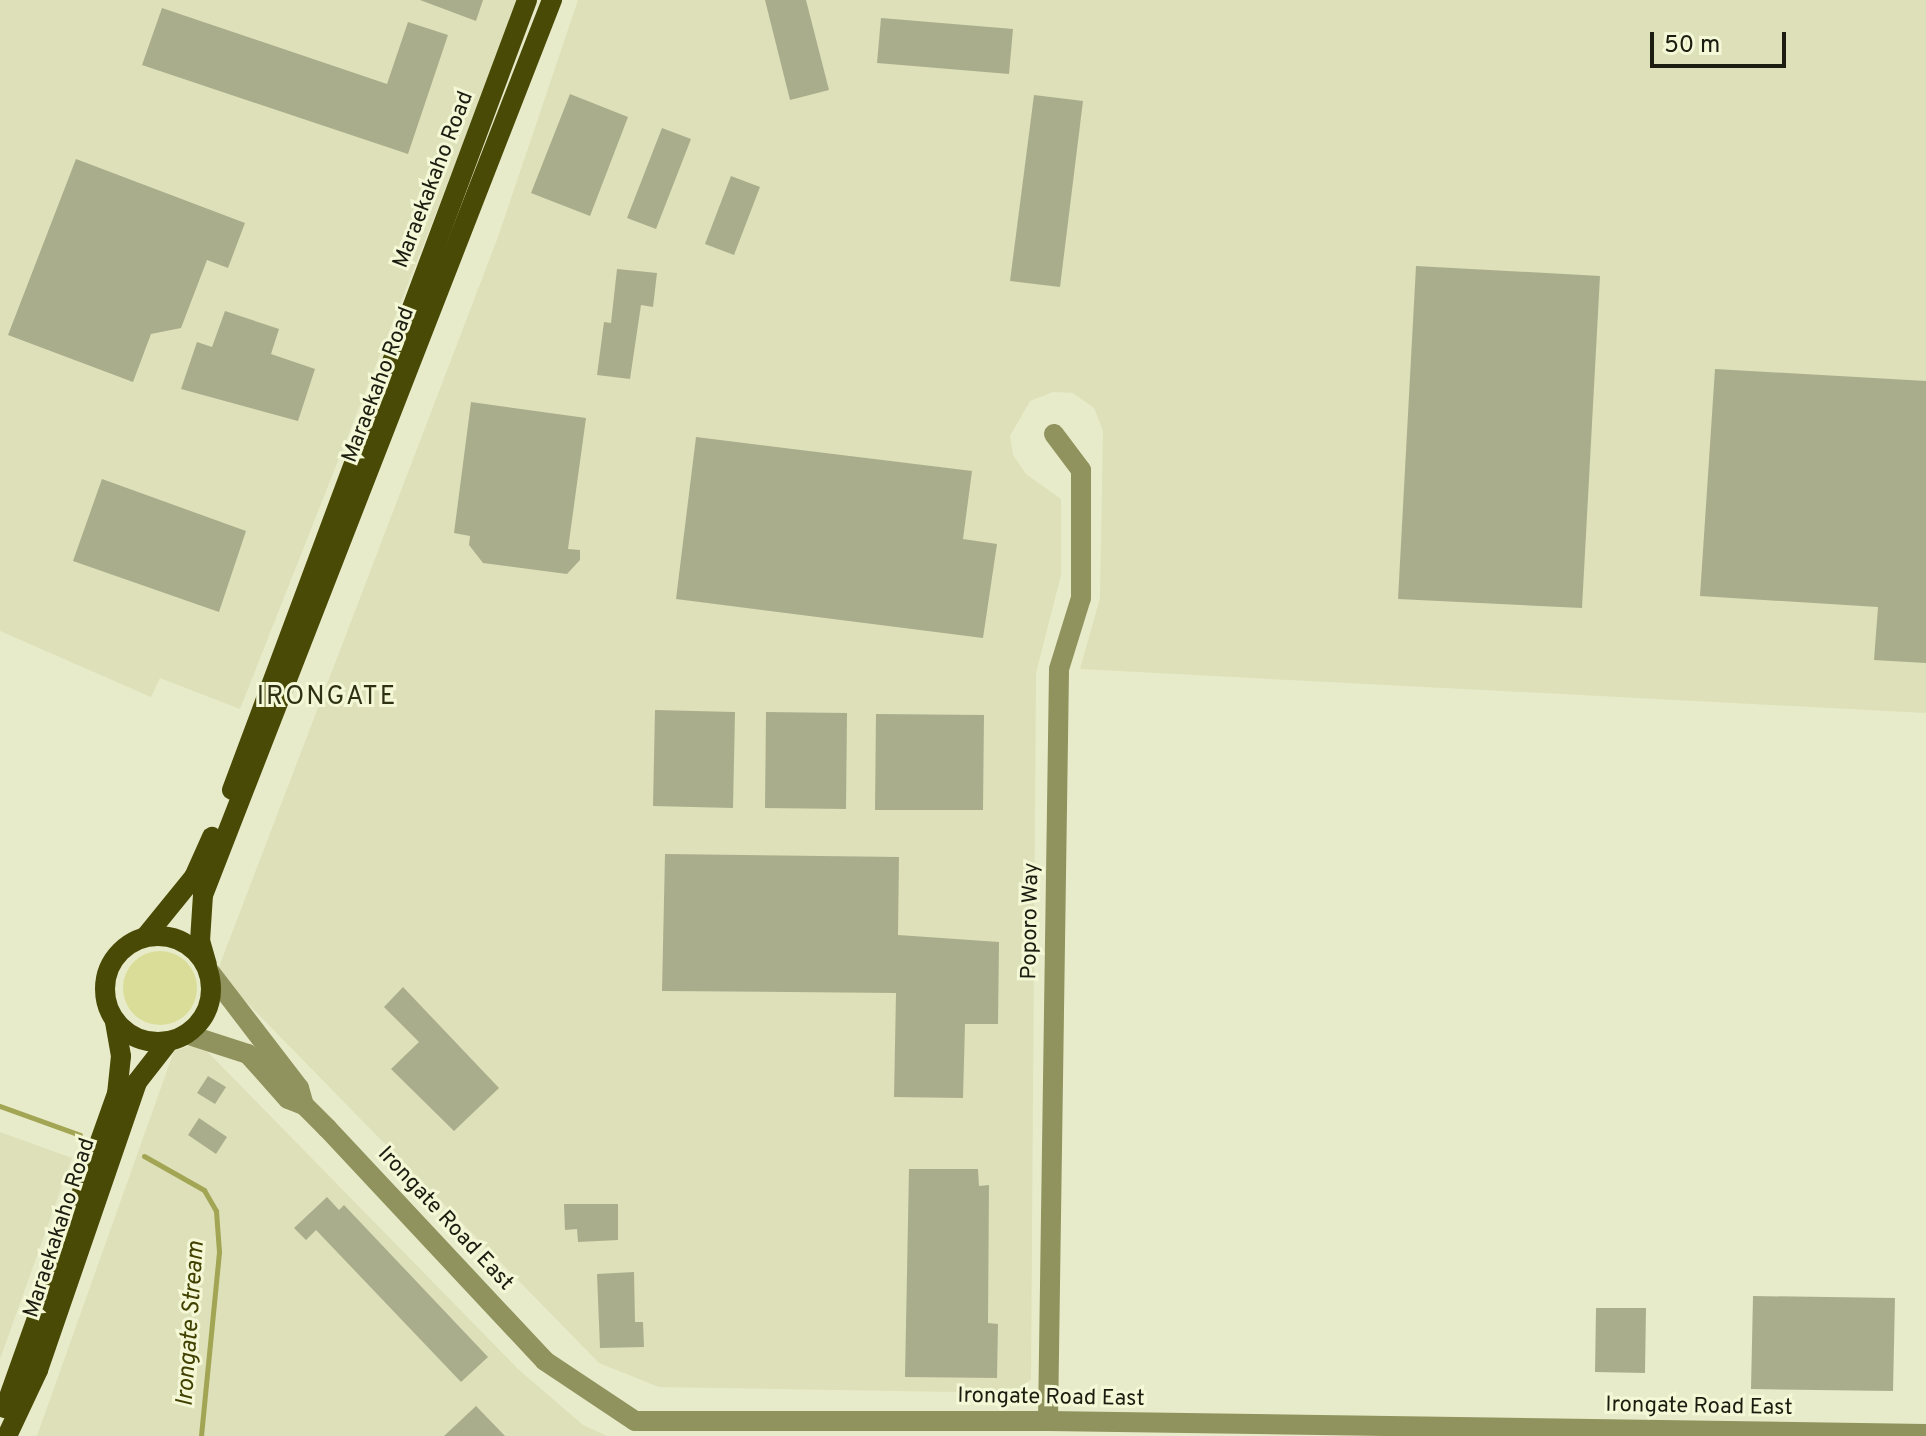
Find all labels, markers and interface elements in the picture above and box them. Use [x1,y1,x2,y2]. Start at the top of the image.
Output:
scale bar [1654,16,1790,66]
text: 50 m [1664,31,1720,61]
street label: Maraekakaho Road [388,88,480,272]
street label: Maraekaho Road [337,303,421,467]
district label: IRONGATE [257,682,397,714]
street label: Poporo Way [1017,862,1045,980]
street label: Maraekakaho Road [19,1135,101,1321]
street label: Irongate Road East [372,1142,518,1296]
water label: Irongate Stream [172,1240,212,1408]
street label: Irongate Road East [957,1383,1145,1413]
street label: Irongate Road East [1605,1392,1793,1422]

